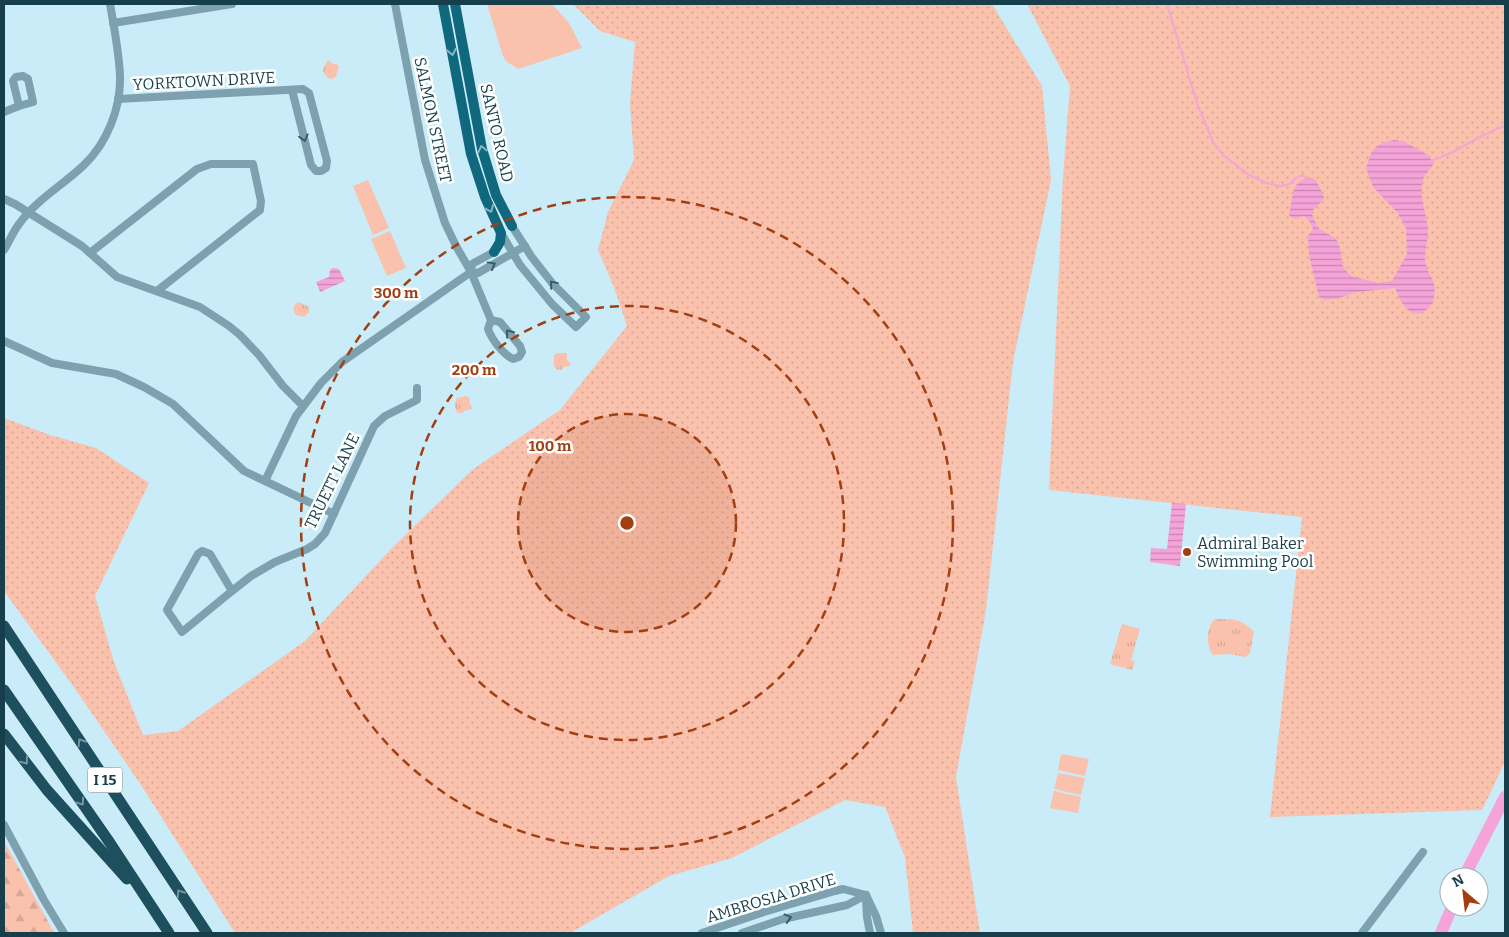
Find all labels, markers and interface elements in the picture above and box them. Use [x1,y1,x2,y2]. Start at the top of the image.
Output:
one-way arrow [446,47,457,56]
street label: SALMON STREET [410,55,456,185]
street label: YORKTOWN DRIVE [132,68,276,94]
street label: SANTO ROAD [476,82,518,184]
one-way arrow [298,133,309,142]
one-way arrow [477,144,488,153]
one-way arrow [484,204,495,213]
one-way arrow [487,262,496,272]
one-way arrow [550,280,559,289]
text: 300 m [374,284,419,302]
one-way arrow [507,330,515,339]
text: 200 m [452,361,497,379]
street label: TRUETT LANE [301,430,363,532]
text: 100 m [529,437,572,455]
centre of rings [618,514,636,532]
place label: Admiral Baker Swimming Pool [1197,534,1314,571]
marker: Admiral Baker Swimming Pool [1181,546,1193,558]
one-way arrow [77,739,87,748]
one-way arrow [19,755,27,764]
road number: I 15 [88,768,122,792]
one-way arrow [75,796,84,805]
north arrow [1439,867,1489,917]
street label: AMBROSIA DRIVE [704,869,838,927]
text: N [1449,871,1467,891]
one-way arrow [177,889,186,898]
one-way arrow [783,913,791,923]

